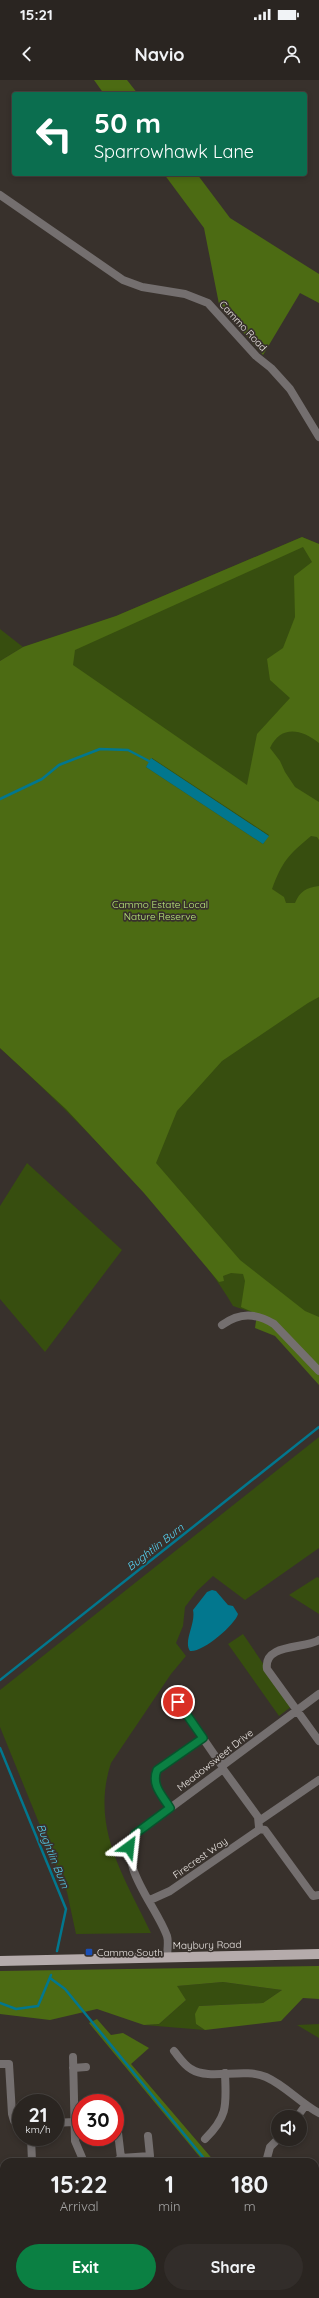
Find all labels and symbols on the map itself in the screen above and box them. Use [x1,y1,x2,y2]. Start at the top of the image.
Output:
street label: Cammo Road [216,298,270,354]
park label: Cammo Estate Local Nature Reserve [112,898,208,923]
water label: Bughtlin Burn [124,1520,187,1574]
pin [161,1685,195,1719]
street label: Meadowsweet Drive [174,1726,256,1794]
water label: Bughtlin Burn [34,1822,73,1891]
position arrow [108,1826,150,1868]
street label: Firecrest Way [170,1834,230,1882]
street label: Maybury Road [172,1938,242,1952]
place label: Cammo South [97,1946,163,1959]
marker: Cammo South [84,1947,94,1957]
speed limit sign: 30 [72,2094,124,2146]

